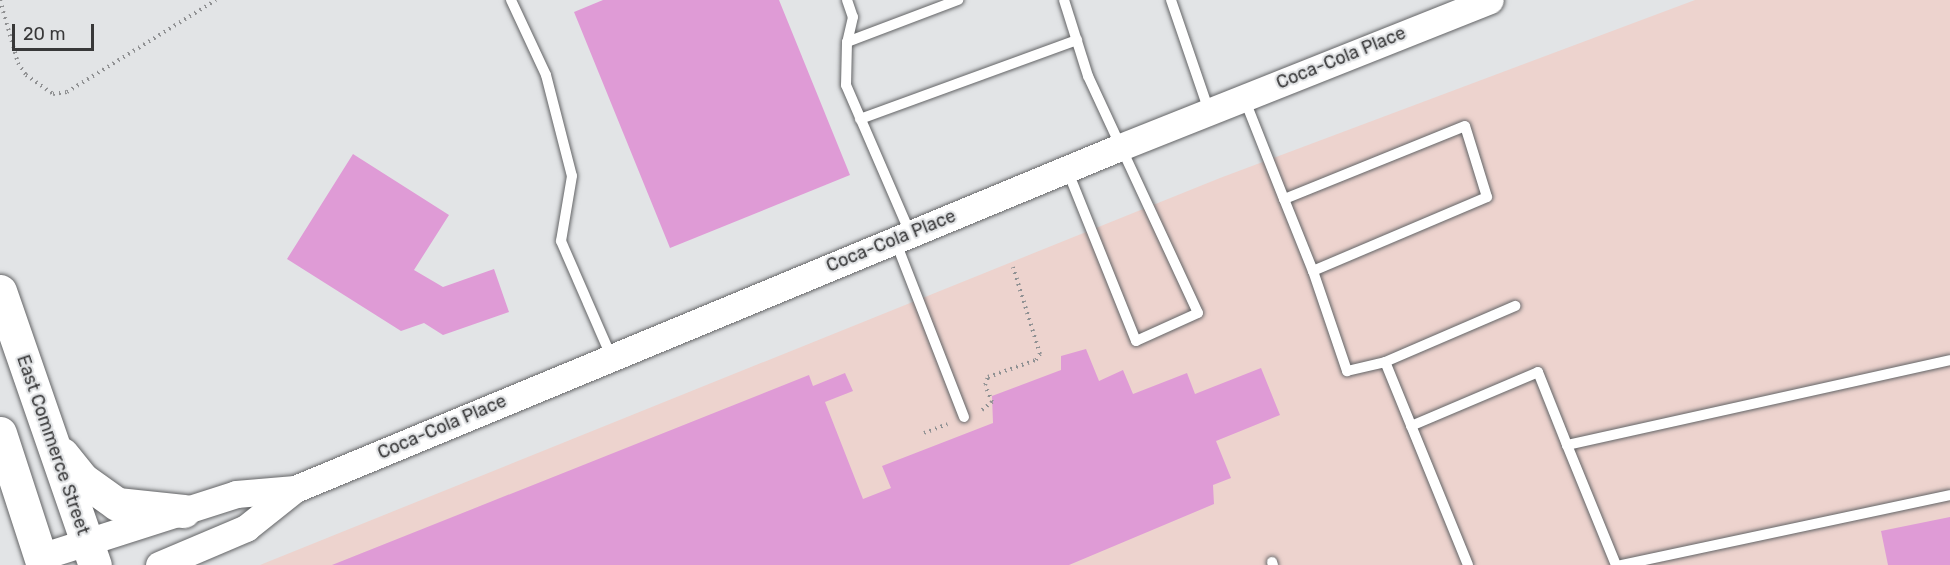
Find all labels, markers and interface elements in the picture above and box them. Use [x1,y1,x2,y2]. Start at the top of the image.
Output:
scale bar [15,12,98,50]
street label: Coca-Cola Place [1273,22,1409,94]
text: 20 m [23,23,65,45]
street label: Coca-Cola Place [823,205,959,277]
street label: East Commerce Street [12,352,94,538]
street label: Coca-Cola Place [374,390,510,464]

